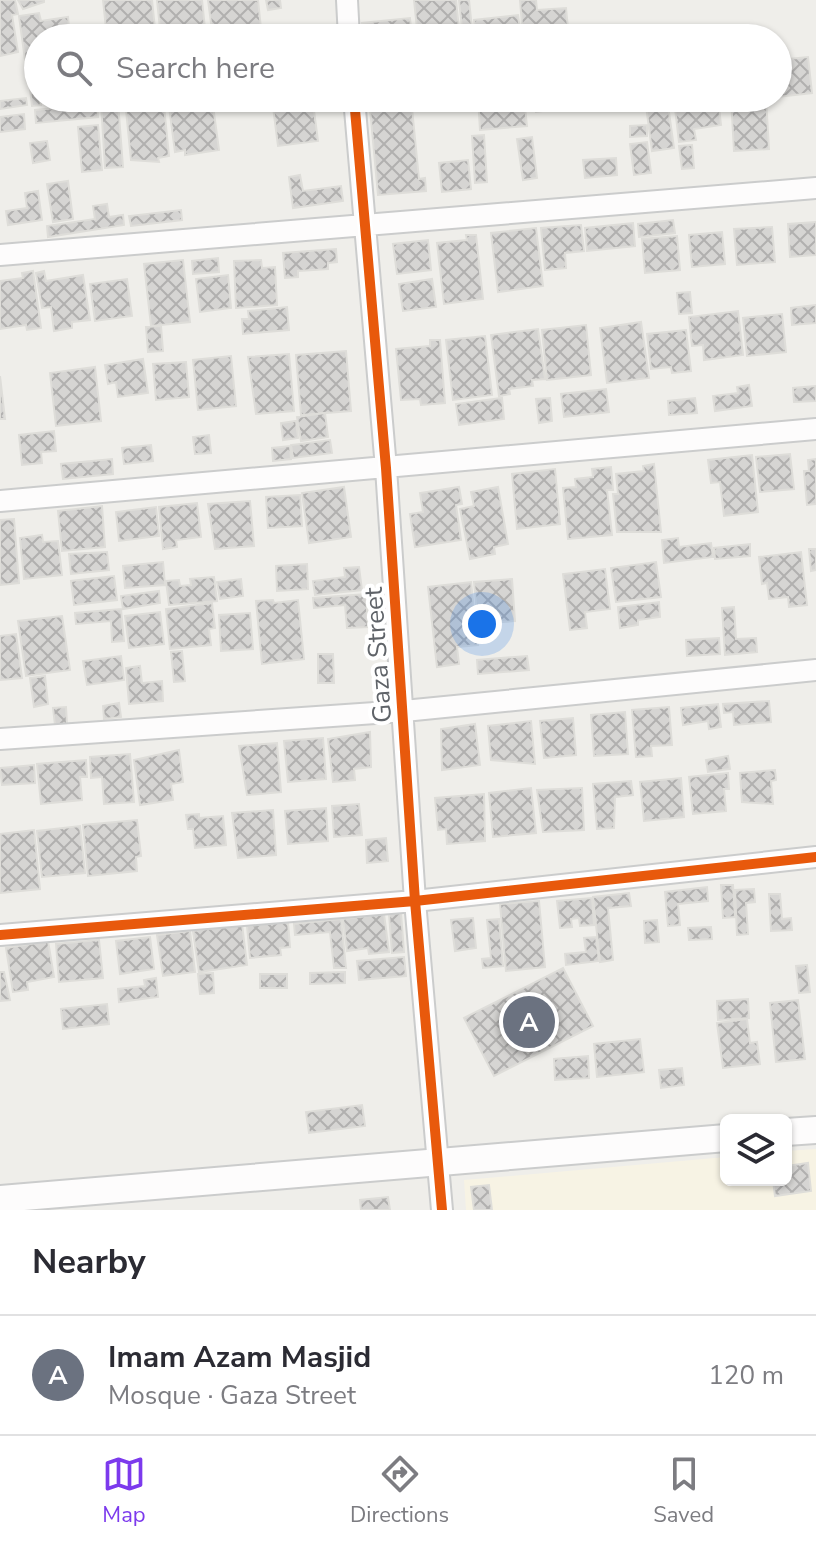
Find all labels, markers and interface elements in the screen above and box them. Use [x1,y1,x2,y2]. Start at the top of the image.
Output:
search box [24,24,792,112]
icon: search [52,46,96,90]
text: Search here [116,48,275,89]
street label: Gaza Street [356,585,400,724]
your location [462,604,502,644]
pin: A [503,992,555,1052]
map controls [720,1114,792,1186]
button: layers [720,1114,792,1186]
text: Nearby [32,1239,146,1285]
text: Imam Azam Masjid [108,1337,371,1378]
text: A [48,1358,68,1393]
text: 120 m [708,1358,784,1393]
text: Mosque · Gaza Street [108,1378,356,1413]
tab: Map [102,1452,146,1530]
tab: Directions [350,1452,449,1530]
tab: Saved [653,1452,714,1530]

